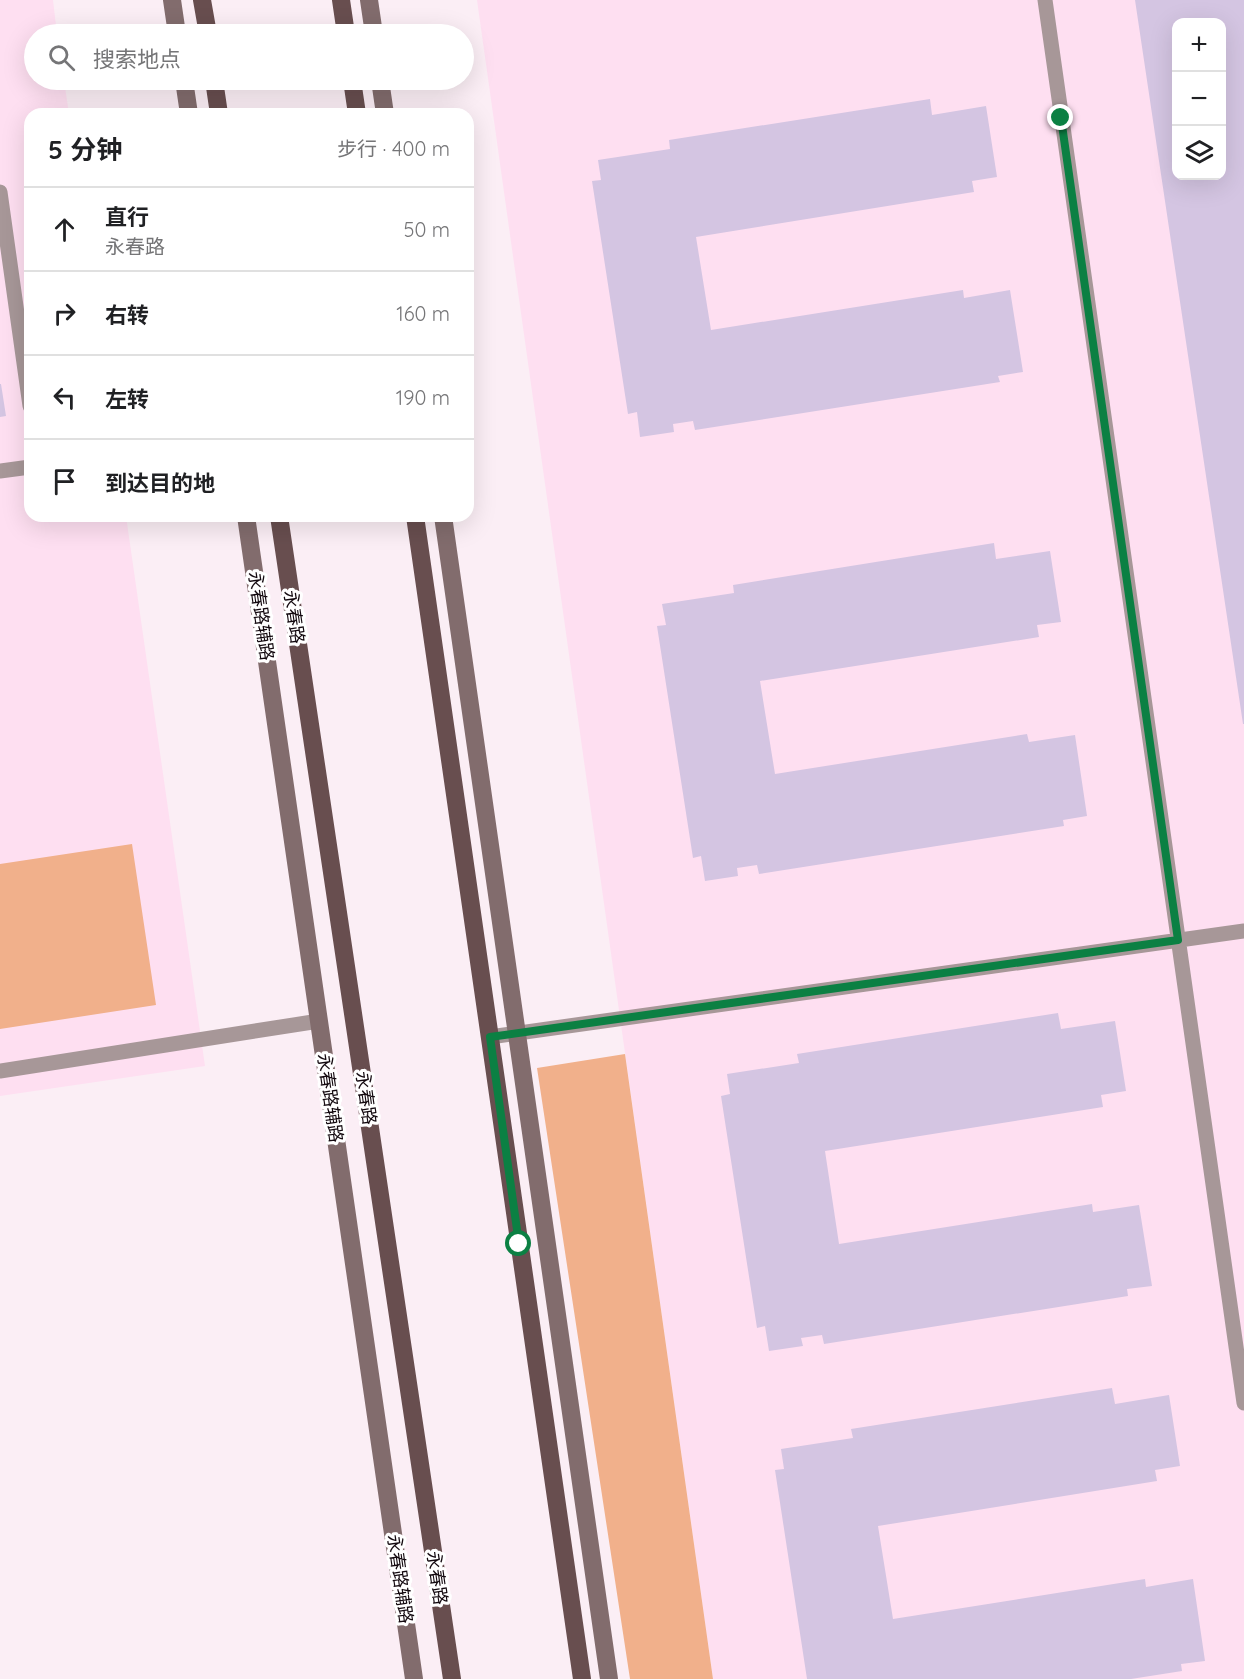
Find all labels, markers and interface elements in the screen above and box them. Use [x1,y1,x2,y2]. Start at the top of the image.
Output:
map controls [1172,18,1226,180]
button: + [1172,18,1226,72]
search box [24,24,474,90]
icon: search [45,41,78,74]
text: 搜索地点 [93,45,181,73]
button: − [1172,72,1226,126]
route end [1047,104,1073,130]
button: layers [1172,126,1226,180]
text: 5 分钟 [48,133,122,166]
text: 步行 · 400 m [337,136,450,161]
text: 直行 [105,203,149,231]
icon: ahead [48,213,81,246]
text: 50 m [404,217,450,242]
text: 永春路 [105,234,165,259]
icon: right [48,297,81,330]
text: 右转 [105,301,149,329]
text: 160 m [396,301,450,326]
icon: left [48,381,81,414]
text: 左转 [105,385,149,413]
text: 190 m [396,385,450,410]
icon: arrive [48,465,81,498]
text: 到达目的地 [105,469,215,497]
street label: 永春路辅路 [244,570,279,662]
street label: 永春路 [279,589,310,645]
street label: 永春路辅路 [313,1052,348,1144]
street label: 永春路 [351,1070,382,1126]
route start [505,1230,531,1256]
street label: 永春路辅路 [383,1533,418,1625]
street label: 永春路 [422,1550,453,1606]

